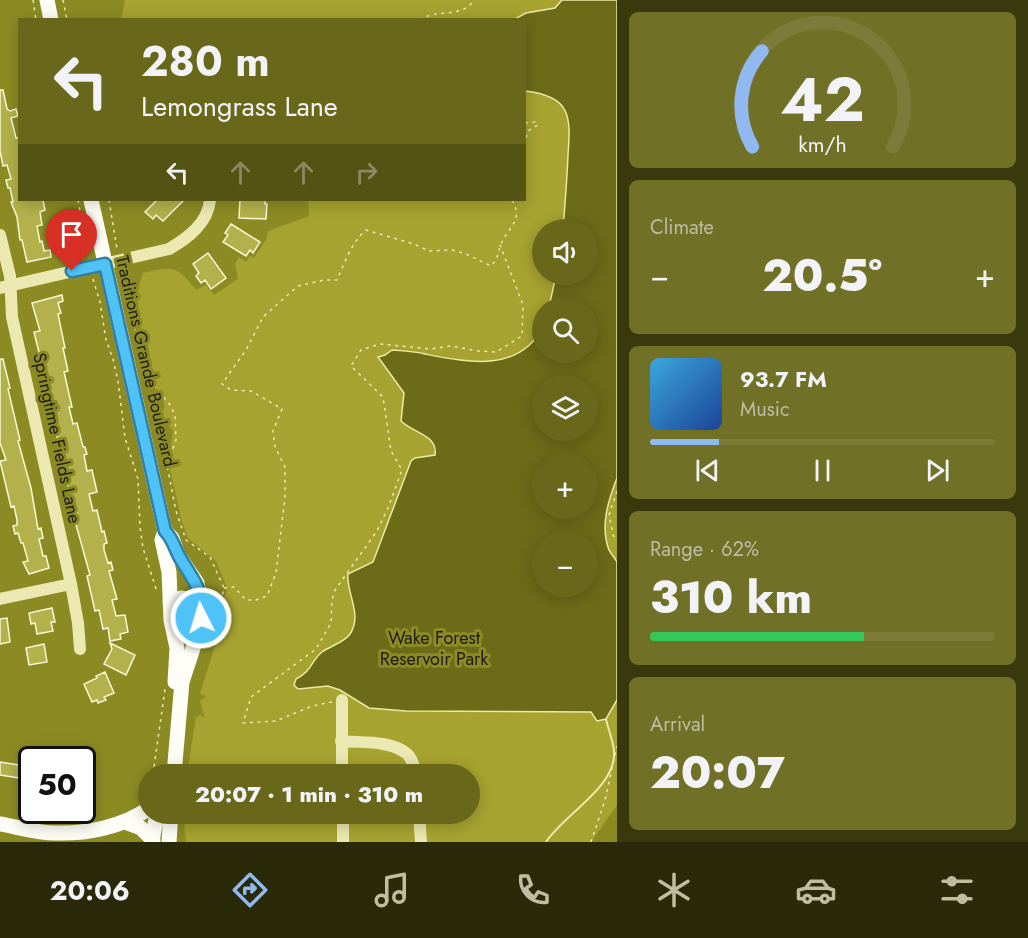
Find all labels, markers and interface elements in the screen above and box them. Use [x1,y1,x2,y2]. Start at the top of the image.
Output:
text: 280 m [141,31,270,92]
icon: left [42,42,120,120]
text: 42 [780,54,865,144]
text: Lemongrass Lane [141,87,338,126]
text: km/h [798,129,847,160]
icon: left [161,156,194,189]
icon: ahead [224,156,257,189]
icon: ahead [287,156,320,189]
icon: right [350,156,383,189]
pin [46,209,97,271]
text: Climate [650,213,714,242]
icon: arrive [55,218,88,251]
map controls [532,219,598,597]
button: sound [532,219,598,285]
text: 20.5° [762,243,882,308]
text: − [650,252,669,299]
text: + [975,252,995,299]
street label: Traditions Grande Boulevard [109,253,183,469]
button: search [532,297,598,363]
street label: Springtime Fields Lane [26,350,88,526]
text: 93.7 FM [740,363,827,395]
button: layers [532,375,598,441]
text: Music [740,395,790,424]
button: + [532,453,598,519]
icon: previous [691,454,724,487]
icon: pause [806,454,839,487]
icon: next [921,454,954,487]
button: − [532,531,598,597]
text: Range · 62% [650,535,759,564]
text: 310 km [650,565,812,630]
position arrow [169,586,233,650]
park label: Wake Forest Reservoir Park [380,625,488,672]
text: Arrival [650,710,705,739]
text: 20:07 [650,740,785,805]
speed limit sign: 50 [18,746,96,824]
text: 20:07 · 1 min · 310 m [195,778,423,810]
icon: directions [229,869,271,911]
icon: music [371,869,413,911]
icon: phone [512,869,554,911]
icon: climate [653,869,695,911]
icon: car [795,869,837,911]
icon: filters [936,869,978,911]
text: 20:06 [50,871,130,910]

